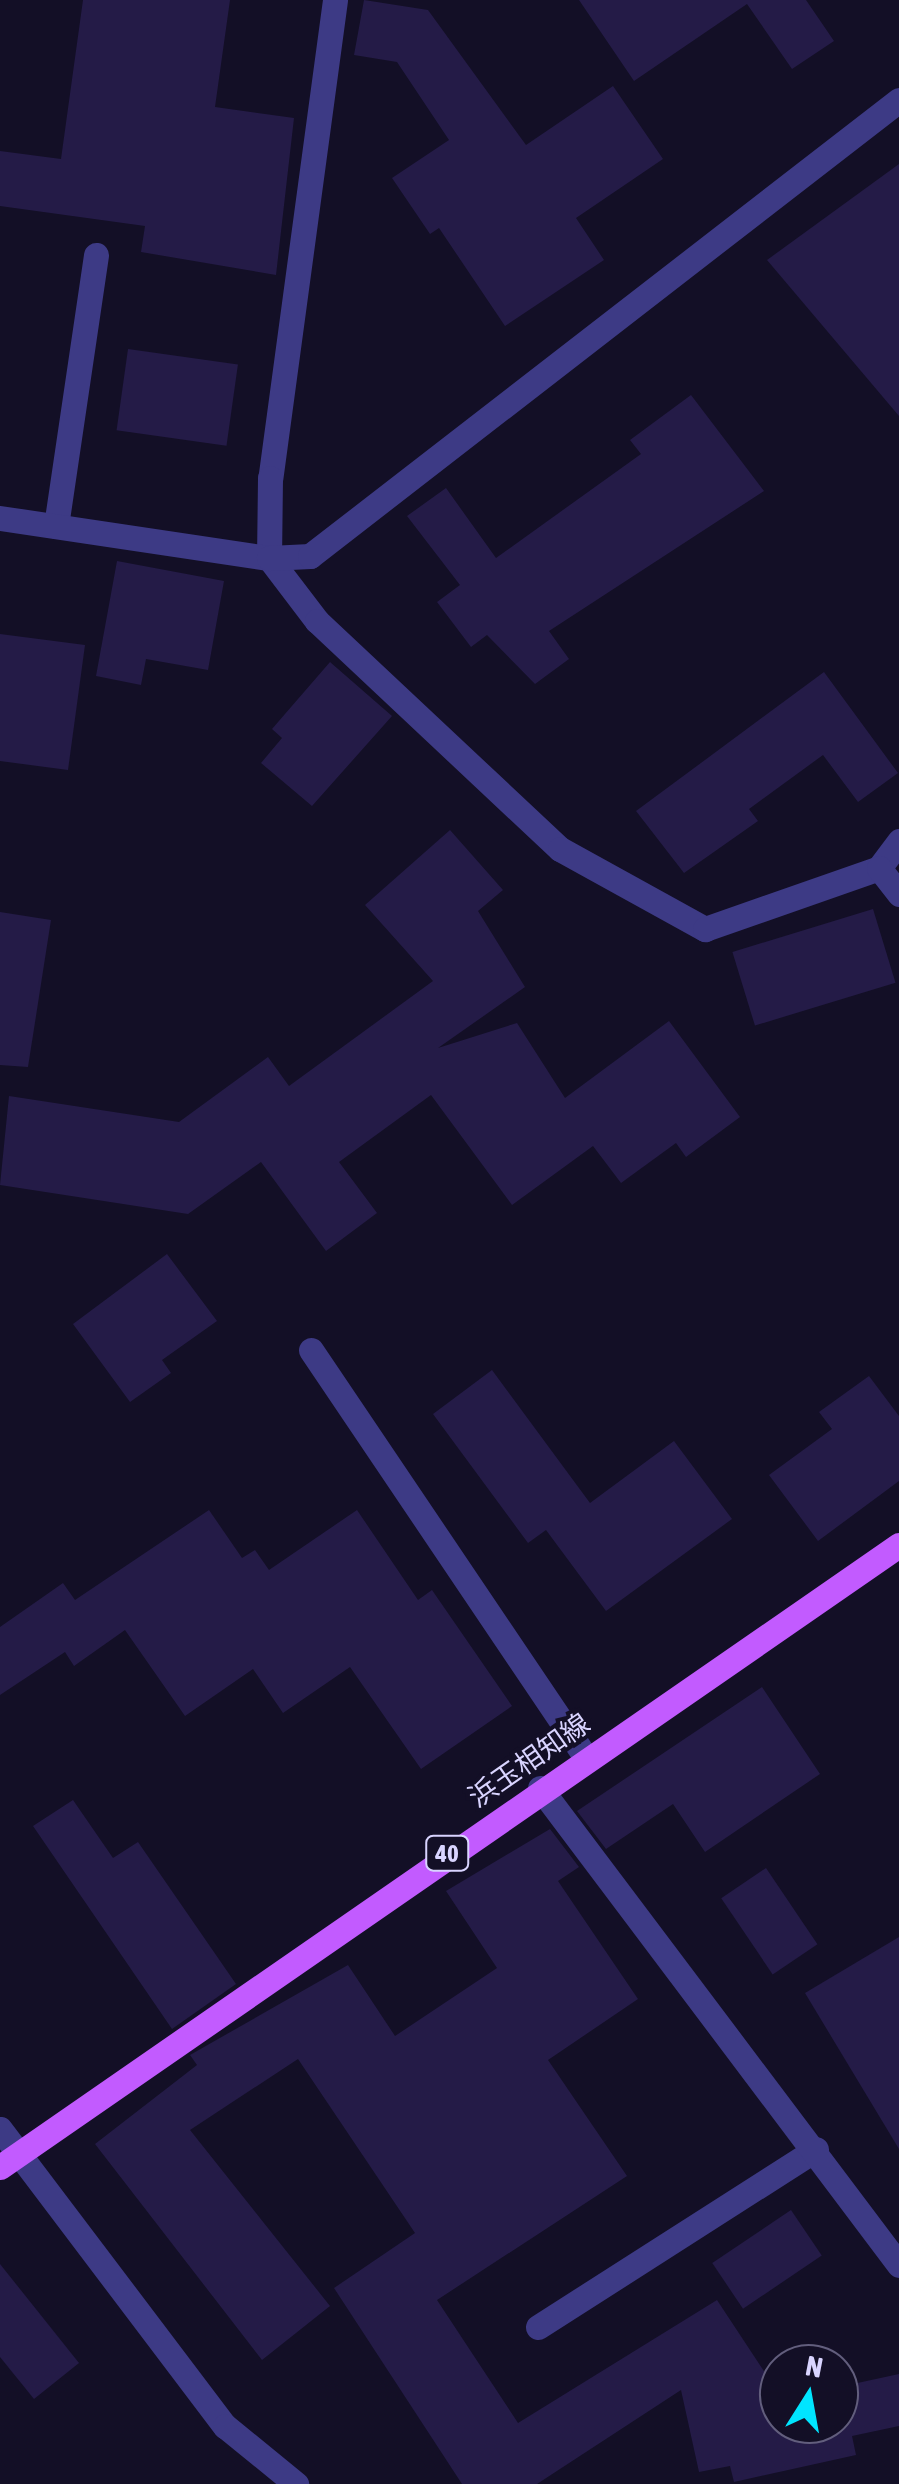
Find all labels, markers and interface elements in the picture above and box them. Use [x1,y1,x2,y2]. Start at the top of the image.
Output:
street label: 浜玉相知線 [462,1706,596,1814]
road number: 40 [424,1833,470,1873]
north arrow [759,2344,859,2444]
text: N [803,2349,826,2384]

